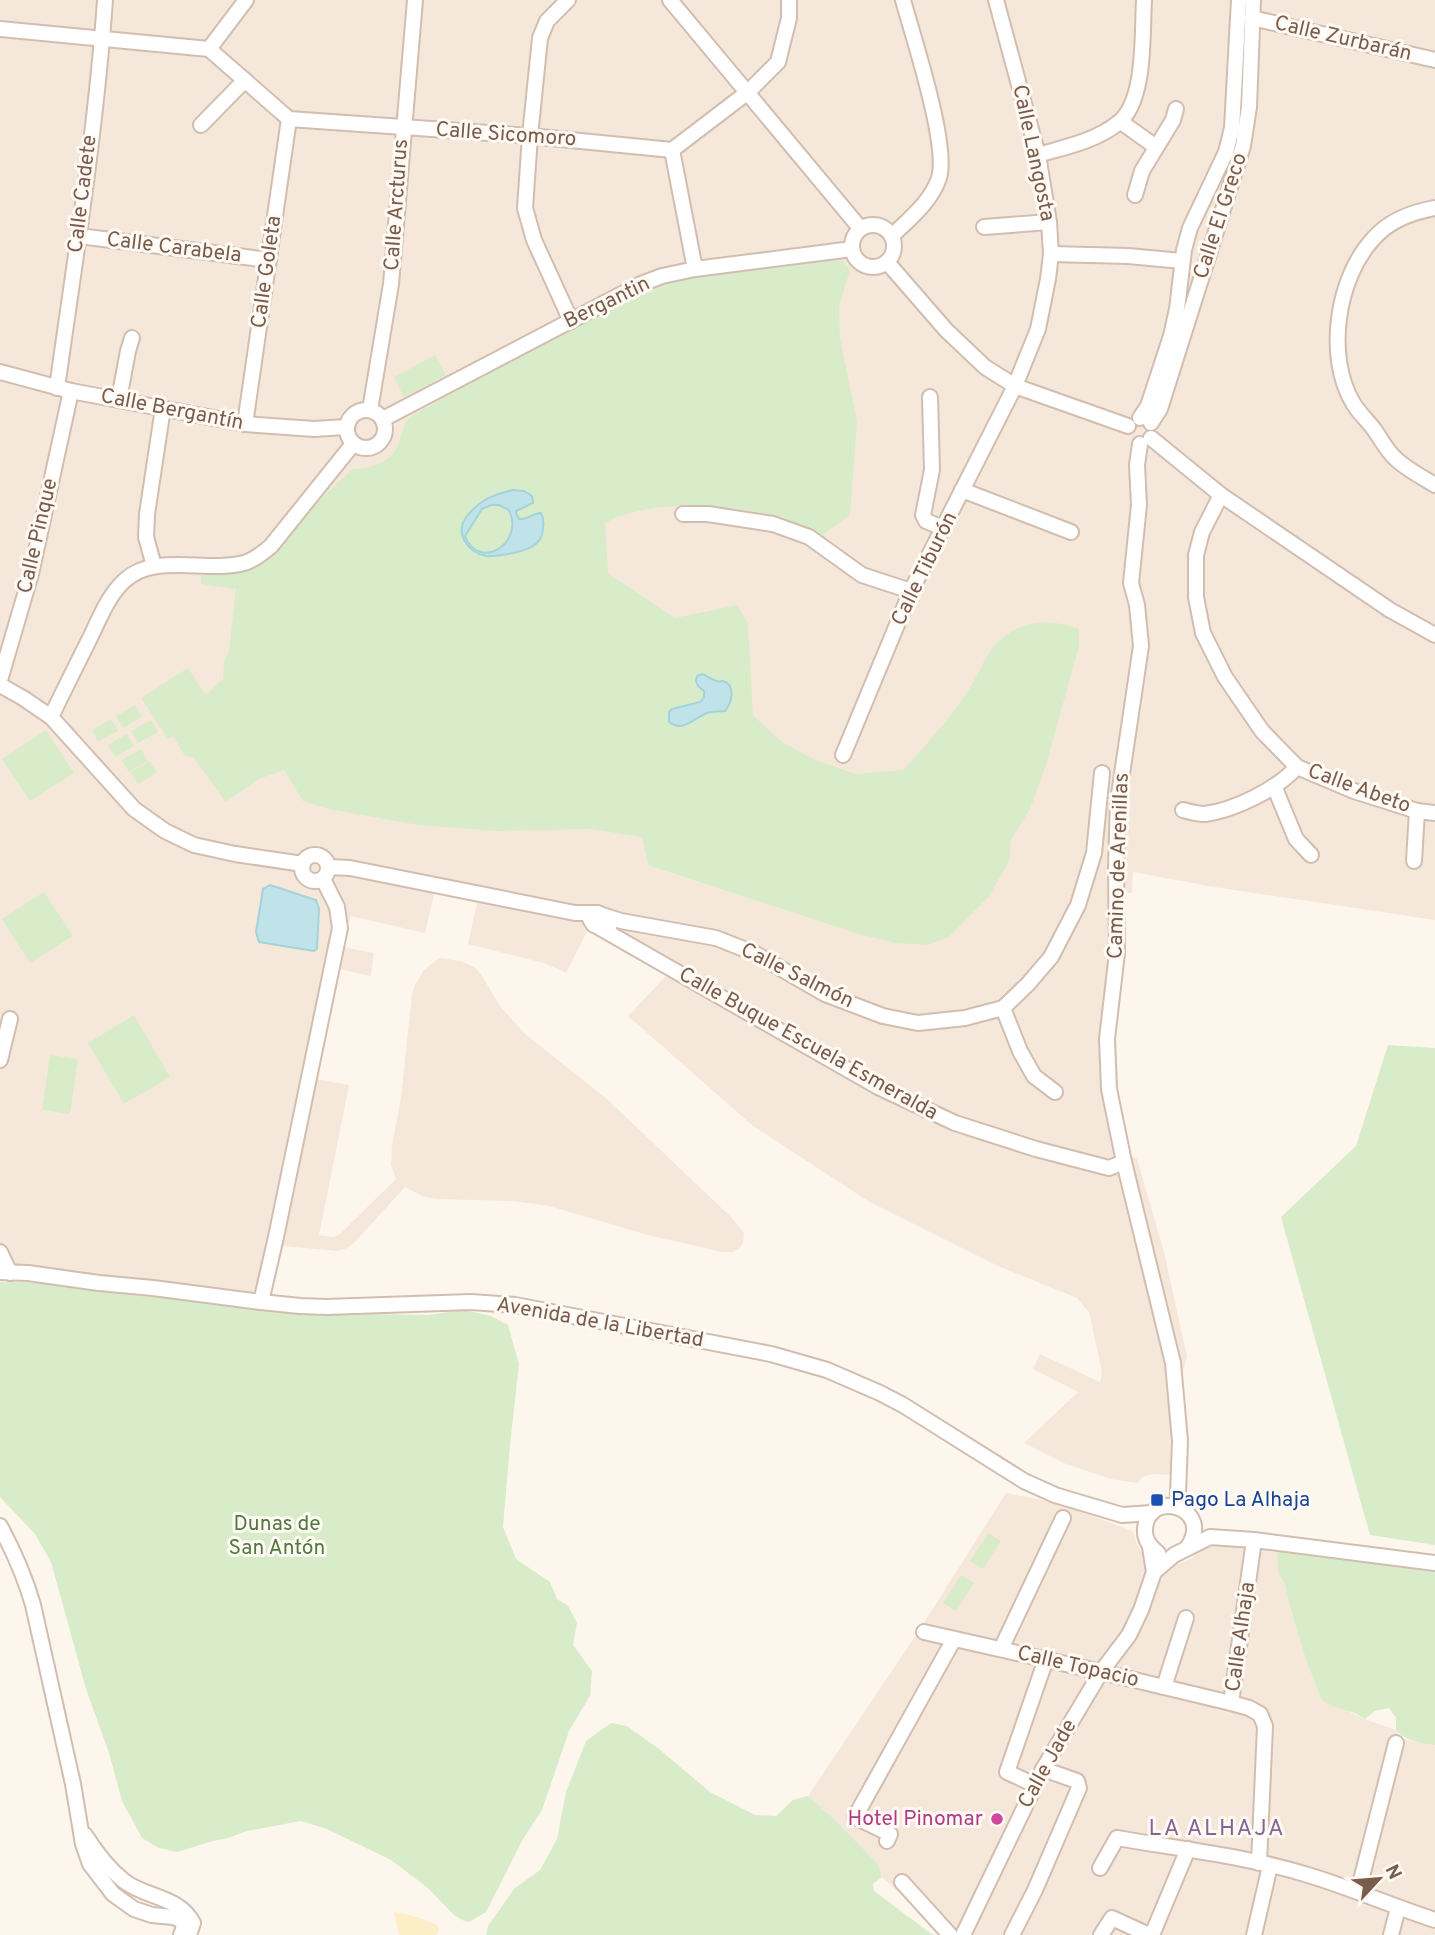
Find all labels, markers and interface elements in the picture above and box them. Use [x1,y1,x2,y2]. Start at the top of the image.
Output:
street label: Calle Zurbarán [1272,10,1414,68]
street label: Calle Langosta [1005,82,1061,224]
street label: Calle Sicomoro [435,117,577,153]
street label: Calle Cadete [62,133,104,255]
street label: Calle Arcturus [379,138,415,272]
street label: Calle El Greco [1188,150,1254,282]
street label: Calle Goleta [246,214,288,330]
street label: Calle Carabela [105,226,243,270]
street label: Bergantin [559,271,655,335]
street label: Calle Bergantín [98,383,246,437]
street label: Calle Pinque [12,476,64,596]
street label: Calle Tiburón [886,508,964,630]
street label: Calle Abeto [1304,758,1414,820]
street label: Camino de Arenillas [1102,772,1136,960]
street label: Calle Salmón [736,937,858,1015]
street label: Calle Buque Escuela Esmeralda [674,961,942,1127]
street label: Avenida de la Libertad [494,1291,706,1355]
place label: Pago La Alhaja [1171,1487,1310,1514]
marker: Pago La Alhaja [1149,1492,1165,1508]
park label: Dunas de San Antón [229,1511,325,1562]
street label: Calle Alhaja [1220,1580,1262,1694]
street label: Calle Topacio [1015,1640,1141,1694]
street label: Calle Jade [1012,1715,1084,1813]
place label: Hotel Pinomar [848,1806,983,1833]
marker: Hotel Pinomar [989,1811,1005,1827]
district label: LA ALHAJA [1148,1815,1286,1844]
north arrow [1344,1844,1414,1914]
text: N [1379,1861,1406,1884]

